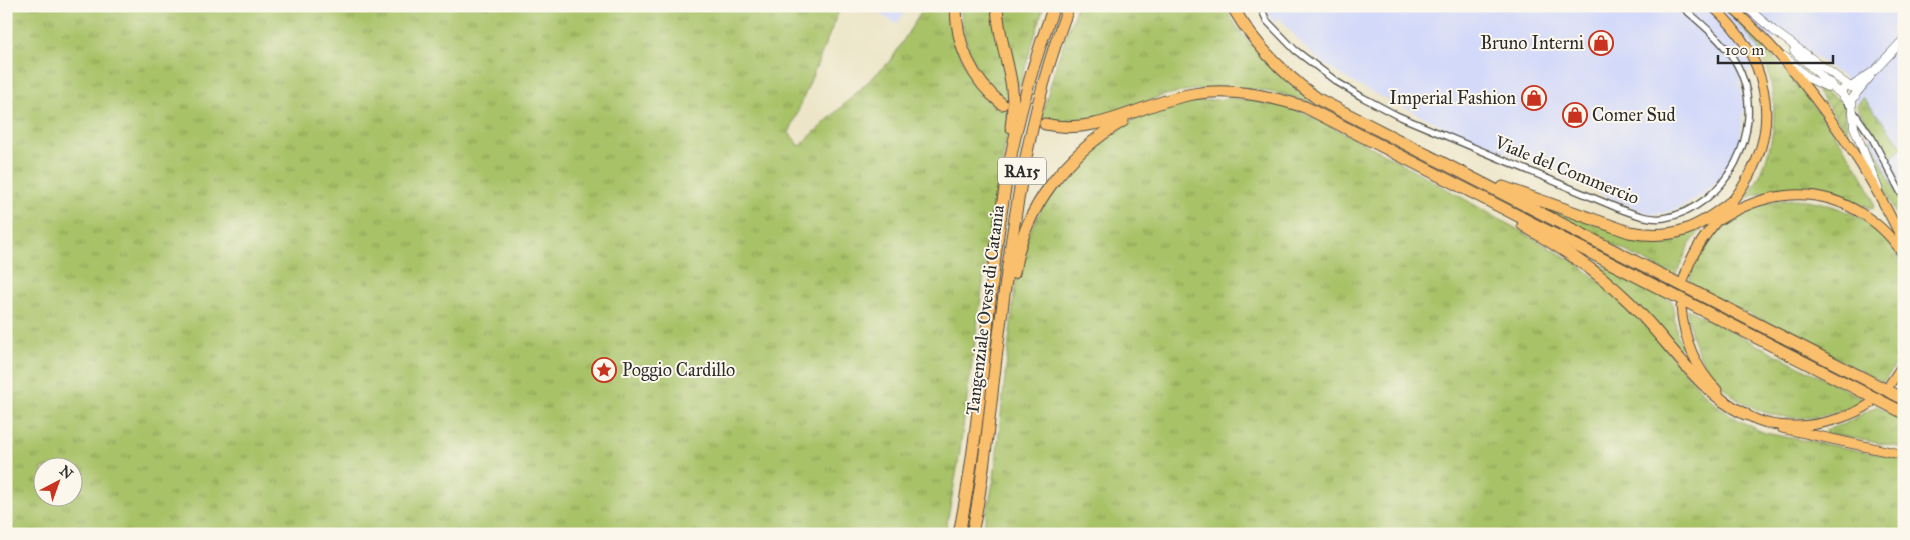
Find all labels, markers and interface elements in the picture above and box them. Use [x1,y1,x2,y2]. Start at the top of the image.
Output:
shop icon: Bruno Interni [1588,30,1614,56]
place label: Bruno Interni [1480,32,1584,54]
scale bar [1718,32,1832,64]
text: 100 m [1725,41,1765,59]
shop icon: Imperial Fashion [1521,85,1547,111]
place label: Imperial Fashion [1389,87,1516,109]
shop icon: Comer Sud [1562,102,1588,128]
place label: Comer Sud [1592,104,1676,126]
street label: Viale del Commercio [1491,131,1642,209]
road number: RA15 [998,158,1046,185]
street label: Tangenziale Ovest di Catania [961,203,1010,417]
place icon: Poggio Cardillo [591,357,617,383]
place label: Poggio Cardillo [622,359,735,382]
north arrow [32,458,82,508]
text: N [56,462,76,483]

